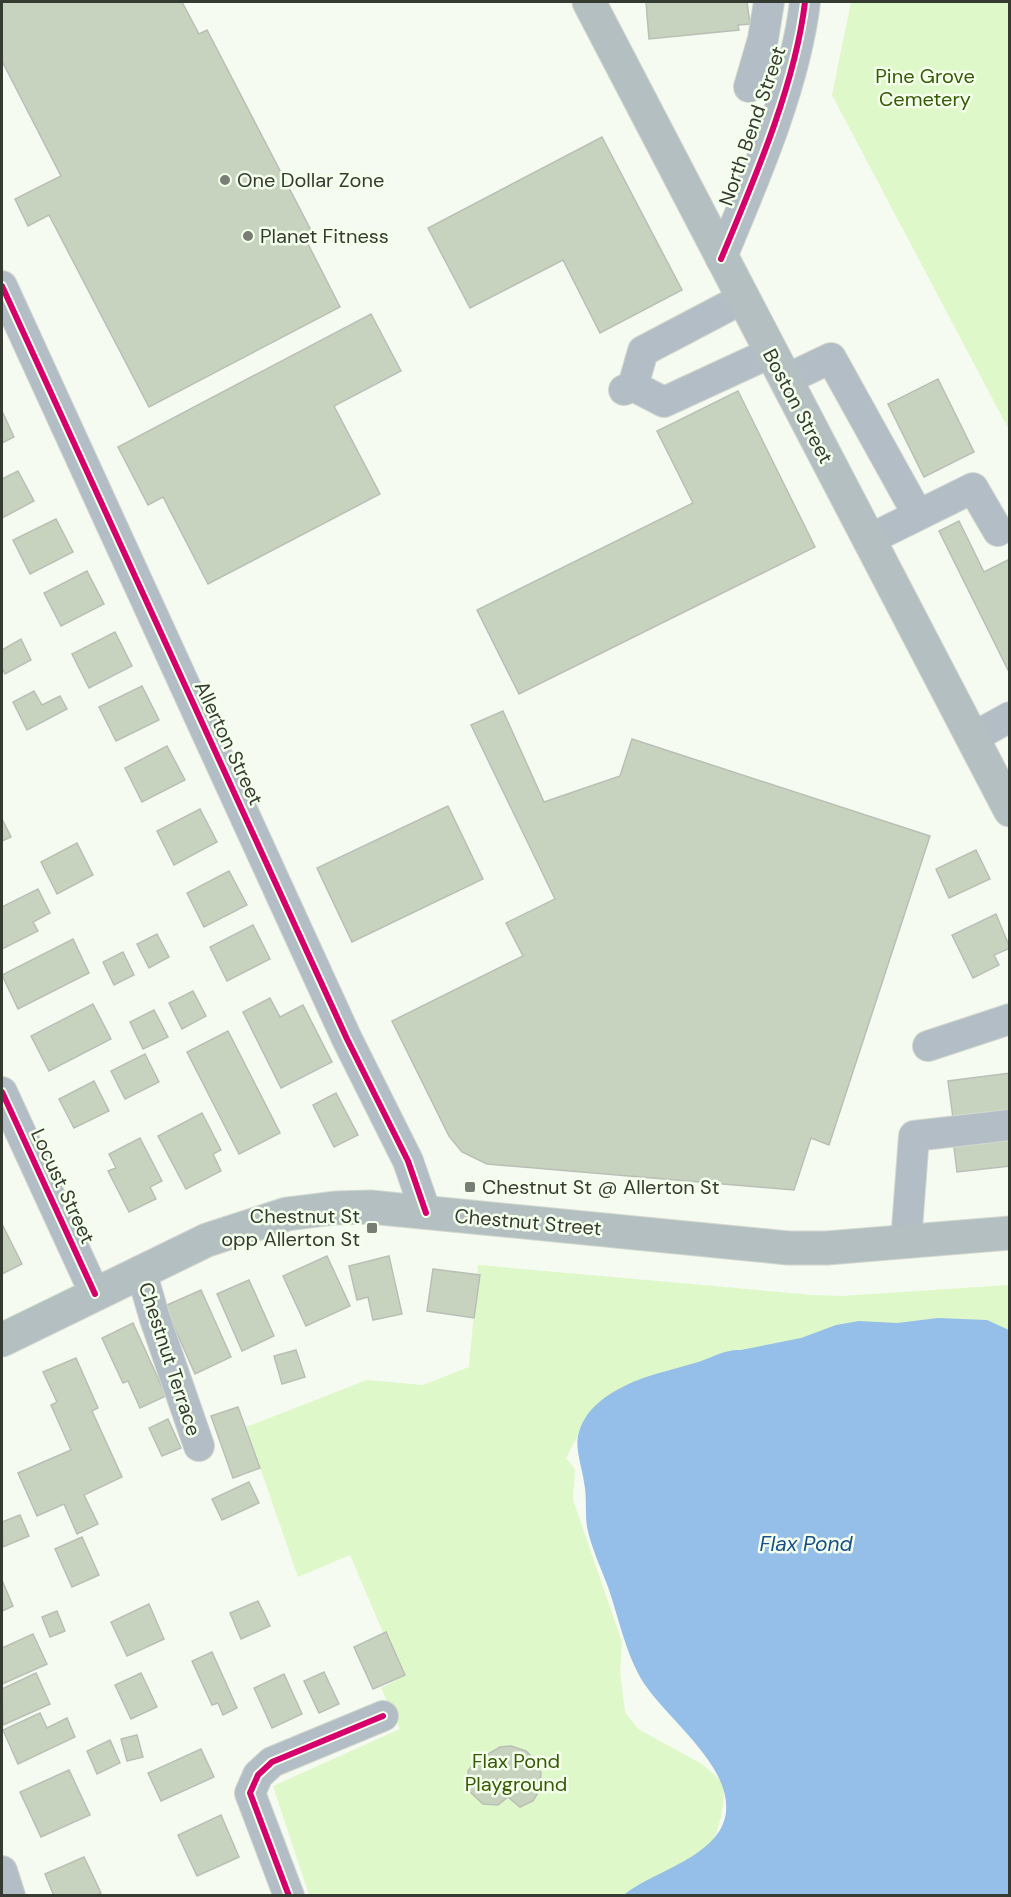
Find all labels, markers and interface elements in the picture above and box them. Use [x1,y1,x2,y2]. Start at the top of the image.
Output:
street label: North Bend Street [712,43,792,209]
park label: Pine Grove Cemetery [875,63,975,112]
place label: One Dollar Zone [237,167,384,193]
marker: One Dollar Zone [218,173,232,187]
place label: Planet Fitness [260,223,389,249]
marker: Planet Fitness [241,229,255,243]
street label: Boston Street [757,344,839,468]
street label: Allerton Street [189,677,269,809]
street label: Locust Street [25,1124,101,1248]
place label: Chestnut St @ Allerton St [482,1174,720,1200]
marker: Chestnut St @ Allerton St [463,1180,477,1194]
place label: Chestnut St opp Allerton St [221,1203,360,1252]
street label: Chestnut Street [453,1203,603,1241]
marker: Chestnut St opp Allerton St [365,1221,379,1235]
street label: Chestnut Terrace [133,1279,207,1439]
water label: Flax Pond [759,1530,854,1558]
park label: Flax Pond Playground [465,1748,567,1797]

